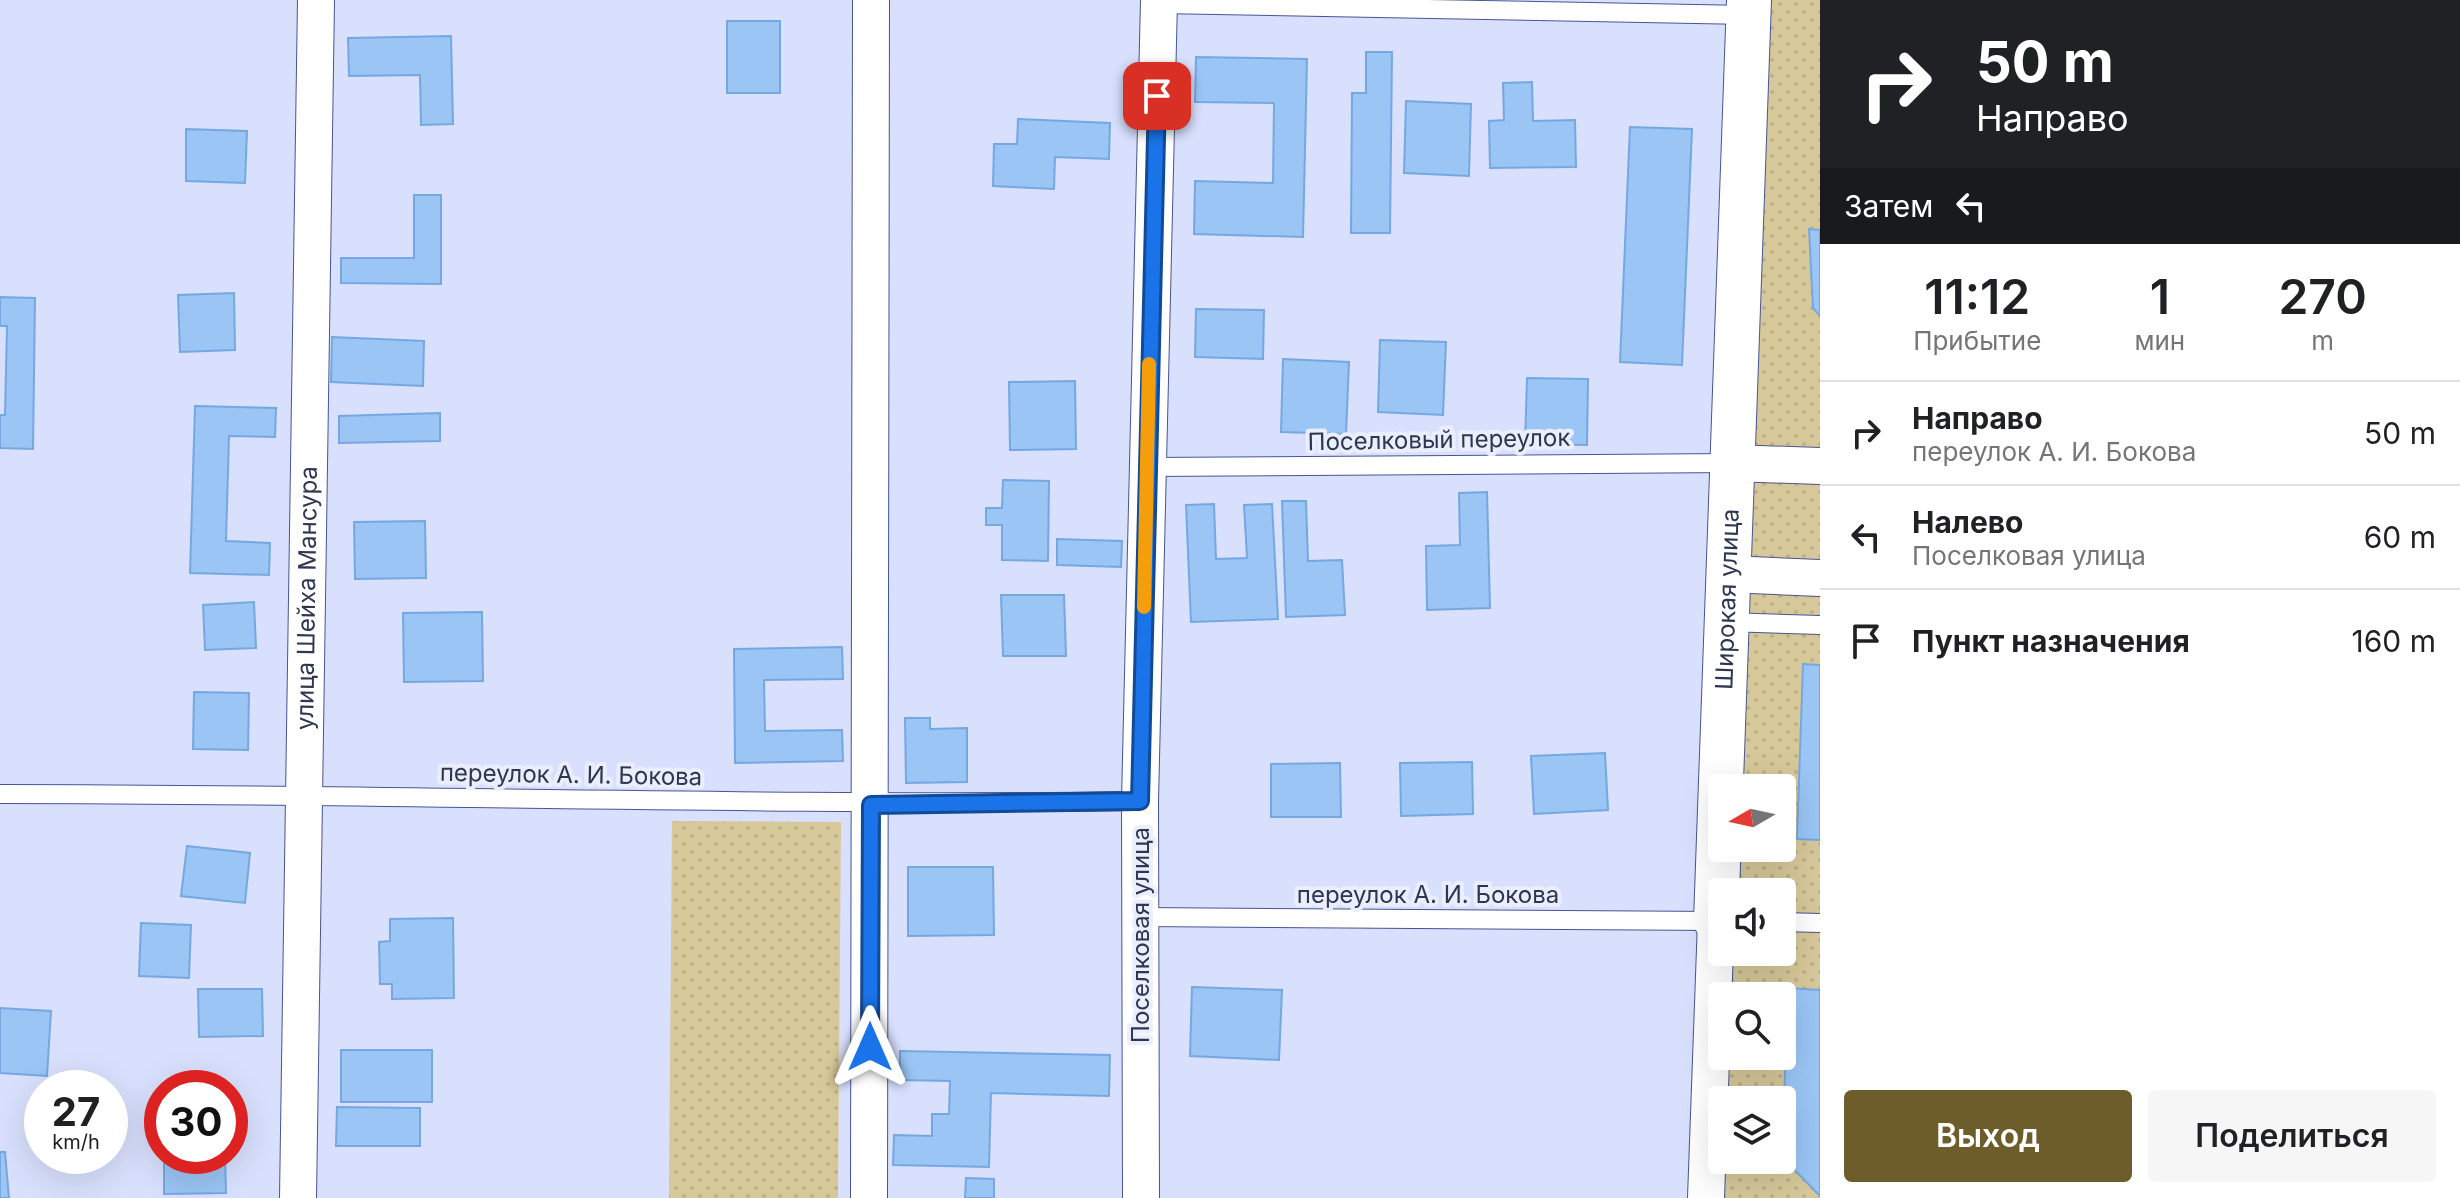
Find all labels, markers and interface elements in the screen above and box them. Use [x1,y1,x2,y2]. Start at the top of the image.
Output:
text: 50 m [1976,28,2114,96]
icon: right [1844,32,1948,136]
pin [1123,62,1191,130]
icon: arrive [1135,74,1179,118]
text: Направо [1976,96,2129,140]
icon: left [1949,184,1993,228]
text: Затем [1844,188,1933,224]
text: 11:12 [1924,267,2030,326]
text: 1 [2150,267,2170,326]
text: 270 [2278,267,2367,326]
text: Прибытие [1913,325,2041,356]
text: мин [2134,325,2185,356]
text: m [2311,325,2334,356]
text: Направо [1912,400,2043,436]
icon: right [1844,411,1888,455]
text: 50 m [2364,415,2436,451]
street label: Поселковый переулок [1307,423,1571,456]
text: переулок А. И. Бокова [1912,436,2196,467]
street label: улица Шейха Мансура [290,466,323,730]
text: Налево [1912,504,2024,540]
street label: Широкая улица [1709,508,1745,690]
icon: left [1844,515,1888,559]
text: 60 m [2364,519,2436,555]
text: Поселковая улица [1912,540,2146,571]
icon: arrive [1844,619,1888,663]
text: Пункт назначения [1912,623,2190,659]
text: 160 m [2352,623,2436,659]
street label: переулок А. И. Бокова [440,758,702,791]
north arrow [1708,774,1796,862]
map controls [1708,774,1796,1174]
street label: Поселковая улица [1126,827,1155,1043]
button: sound [1708,878,1796,966]
street label: переулок А. И. Бокова [1297,880,1559,909]
button: search [1708,982,1796,1070]
position arrow [828,1005,912,1089]
speed limit sign: 30 [144,1070,248,1174]
button: layers [1708,1086,1796,1174]
text: 27 [52,1087,100,1136]
button: Выход [1844,1090,2132,1182]
button: Поделиться [2148,1090,2436,1182]
text: km/h [52,1130,100,1154]

